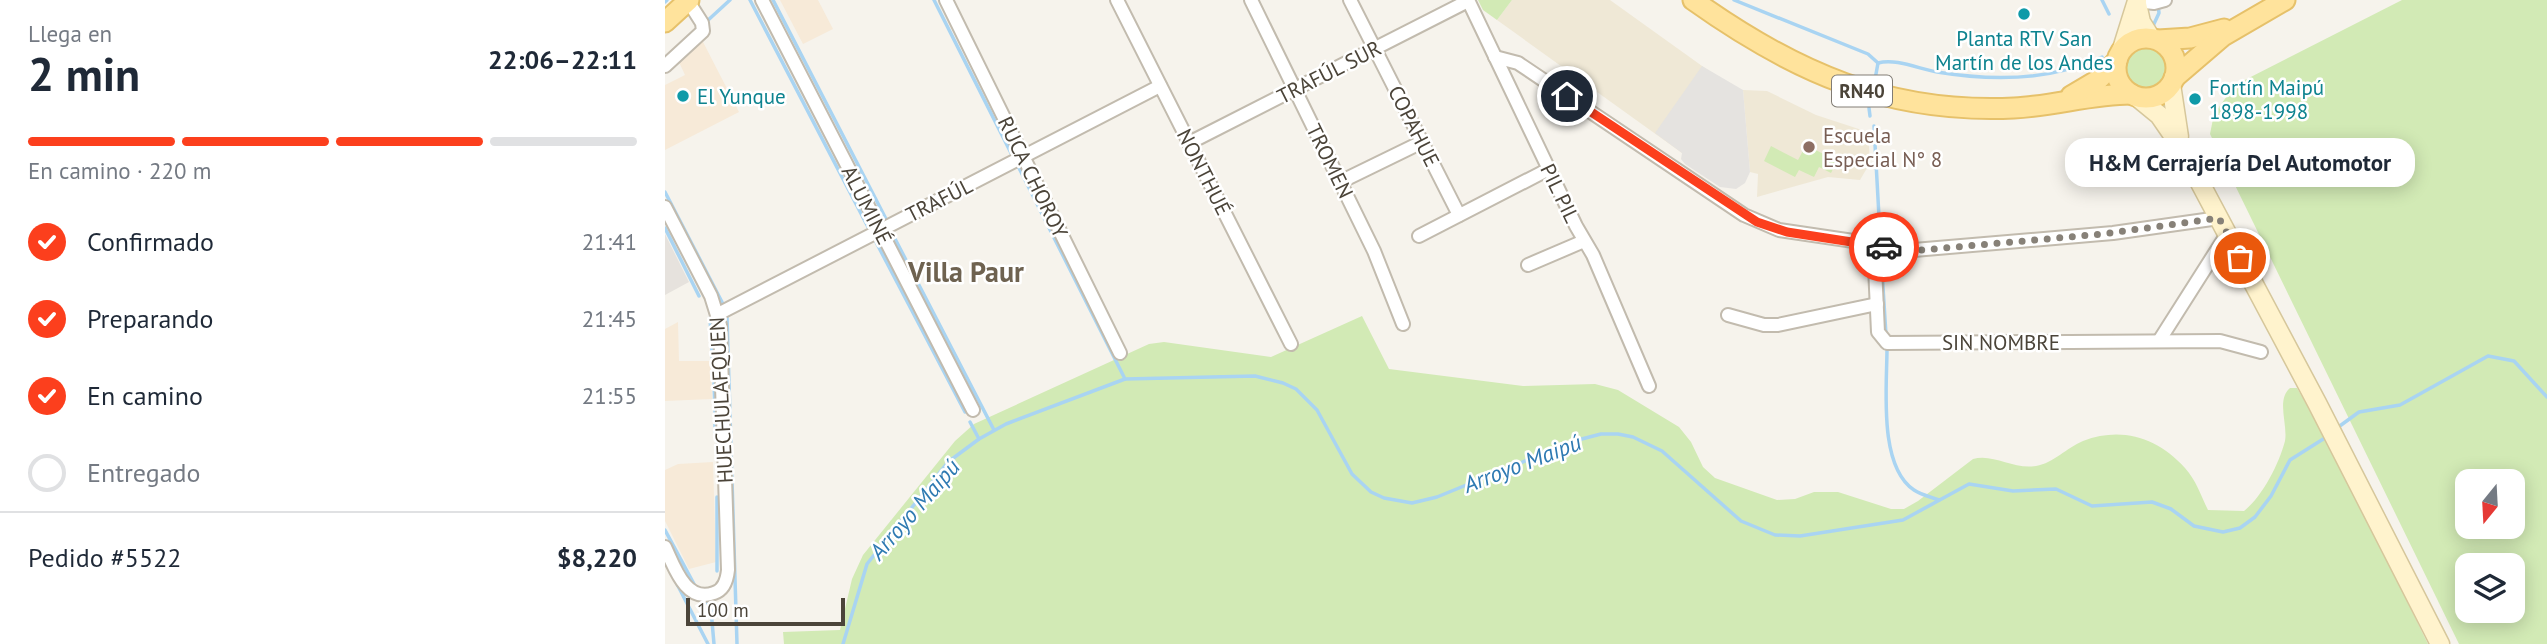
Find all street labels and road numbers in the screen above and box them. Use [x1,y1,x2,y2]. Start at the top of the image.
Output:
street label: TRAFÚL SUR [1272,34,1386,110]
road number: RN40 [1832,76,1892,106]
street label: COPAHUE [1382,81,1446,171]
street label: RUCA CHOROY [992,112,1074,242]
street label: TROMEN [1300,119,1360,203]
street label: NONTHUÉ [1171,124,1237,220]
street label: PIL PIL [1534,159,1586,227]
street label: ALUMINÉ [836,161,898,249]
street label: TRAFÚL [901,172,977,228]
street label: HUECHULAFQUEN [703,316,739,484]
street label: SIN NOMBRE [1942,329,2060,356]

